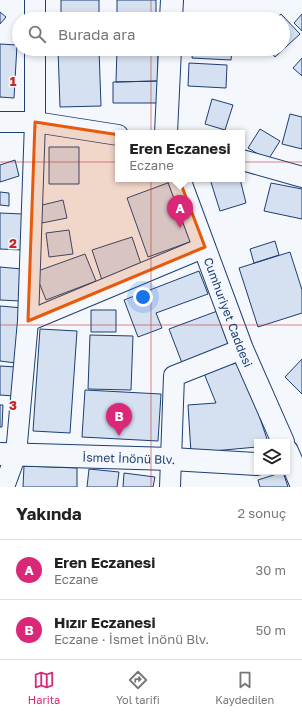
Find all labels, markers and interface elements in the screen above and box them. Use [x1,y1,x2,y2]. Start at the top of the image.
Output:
search box [12,12,290,56]
icon: search [26,23,48,45]
text: Burada ara [58,25,135,43]
text: 1 [10,73,17,89]
popup [115,130,245,182]
text: Eren Eczanesi [129,139,231,157]
text: Eczane [129,157,174,173]
pin: A [167,195,193,228]
text: 2 [9,235,17,251]
street label: Cumhuriyet Caddesi [201,255,256,369]
your location [133,287,153,307]
text: 3 [9,397,17,413]
pin: B [106,403,132,436]
map controls [254,439,290,475]
button: layers [254,439,290,475]
street label: İsmet İnönü Blv. [82,449,176,467]
text: Yakında [16,503,82,524]
text: 2 sonuç [238,505,286,521]
text: Eren Eczanesi [54,553,155,571]
text: A [24,562,34,578]
text: 30 m [256,562,286,578]
text: Eczane [54,571,98,587]
text: Hızır Eczanesi [54,613,156,631]
text: B [24,622,34,638]
text: 50 m [256,622,286,638]
text: Eczane · İsmet İnönü Blv. [54,631,209,647]
tab: Harita [28,669,60,706]
tab: Yol tarifi [116,669,160,706]
tab: Kaydedilen [215,669,274,706]

